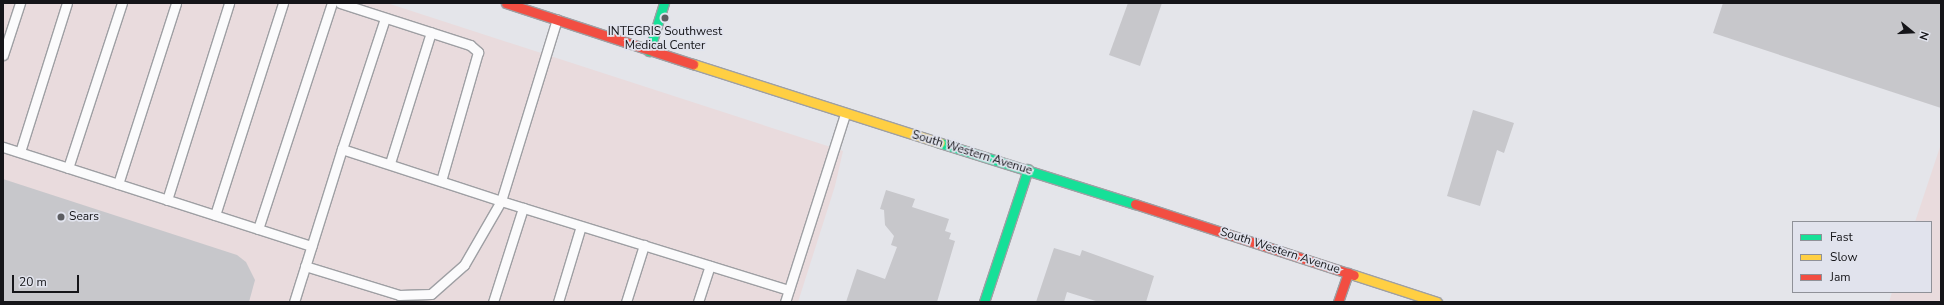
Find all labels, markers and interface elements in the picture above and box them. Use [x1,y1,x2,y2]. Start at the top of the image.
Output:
marker: INTEGRIS Southwest Medical Center [659,12,671,24]
north arrow [1892,12,1932,52]
place label: INTEGRIS Southwest Medical Center [608,25,722,53]
text: N [1915,30,1932,42]
street label: South Western Avenue [910,128,1034,178]
place label: Sears [69,210,99,224]
marker: Sears [56,212,66,222]
legend [1792,221,1932,293]
street label: South Western Avenue [1218,225,1342,277]
text: Fast [1830,229,1853,245]
text: Slow [1830,249,1858,265]
scale bar [14,267,81,293]
text: Jam [1830,269,1851,285]
text: 20 m [19,274,47,290]

